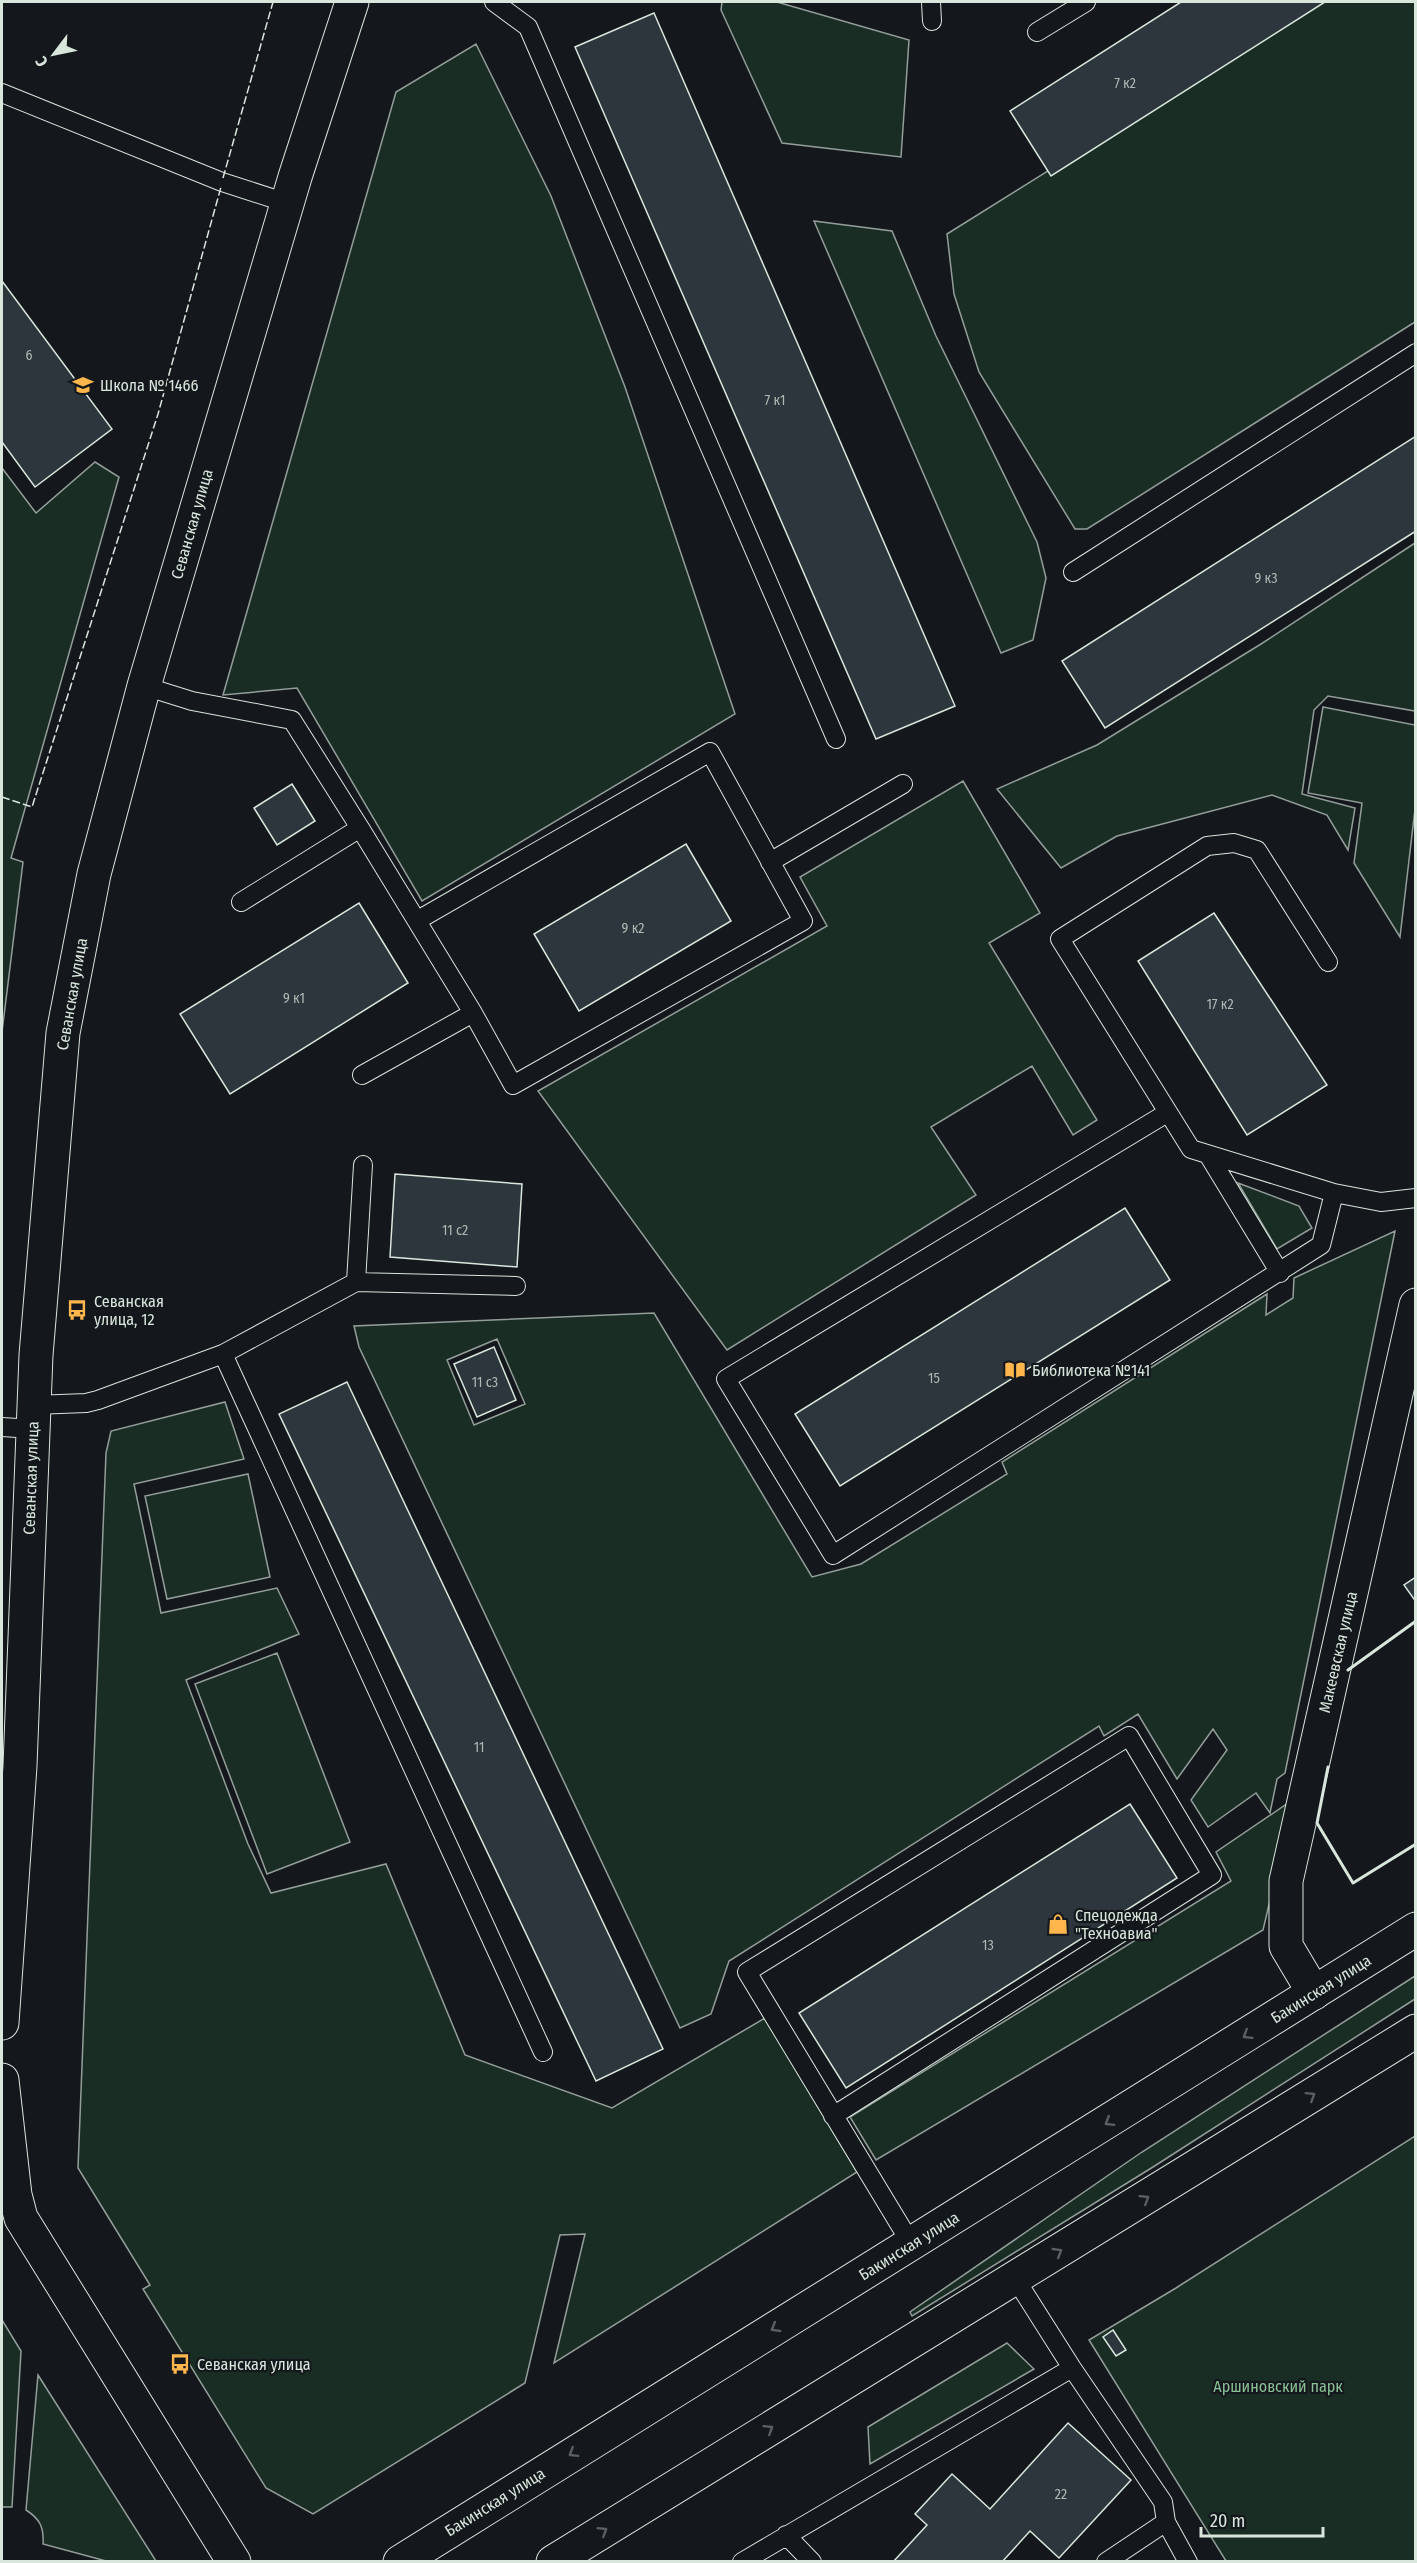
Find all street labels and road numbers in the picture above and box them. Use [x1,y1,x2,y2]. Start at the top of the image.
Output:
street label: Севанская улица [167,467,217,581]
street label: Севанская улица [53,936,91,1052]
street label: Севанская улица [20,1421,42,1535]
street label: Макеевская улица [1315,1589,1361,1715]
street label: Бакинская улица [1267,1950,1375,2027]
street label: Бакинская улица [855,2207,963,2284]
street label: Бакинская улица [441,2463,549,2540]

